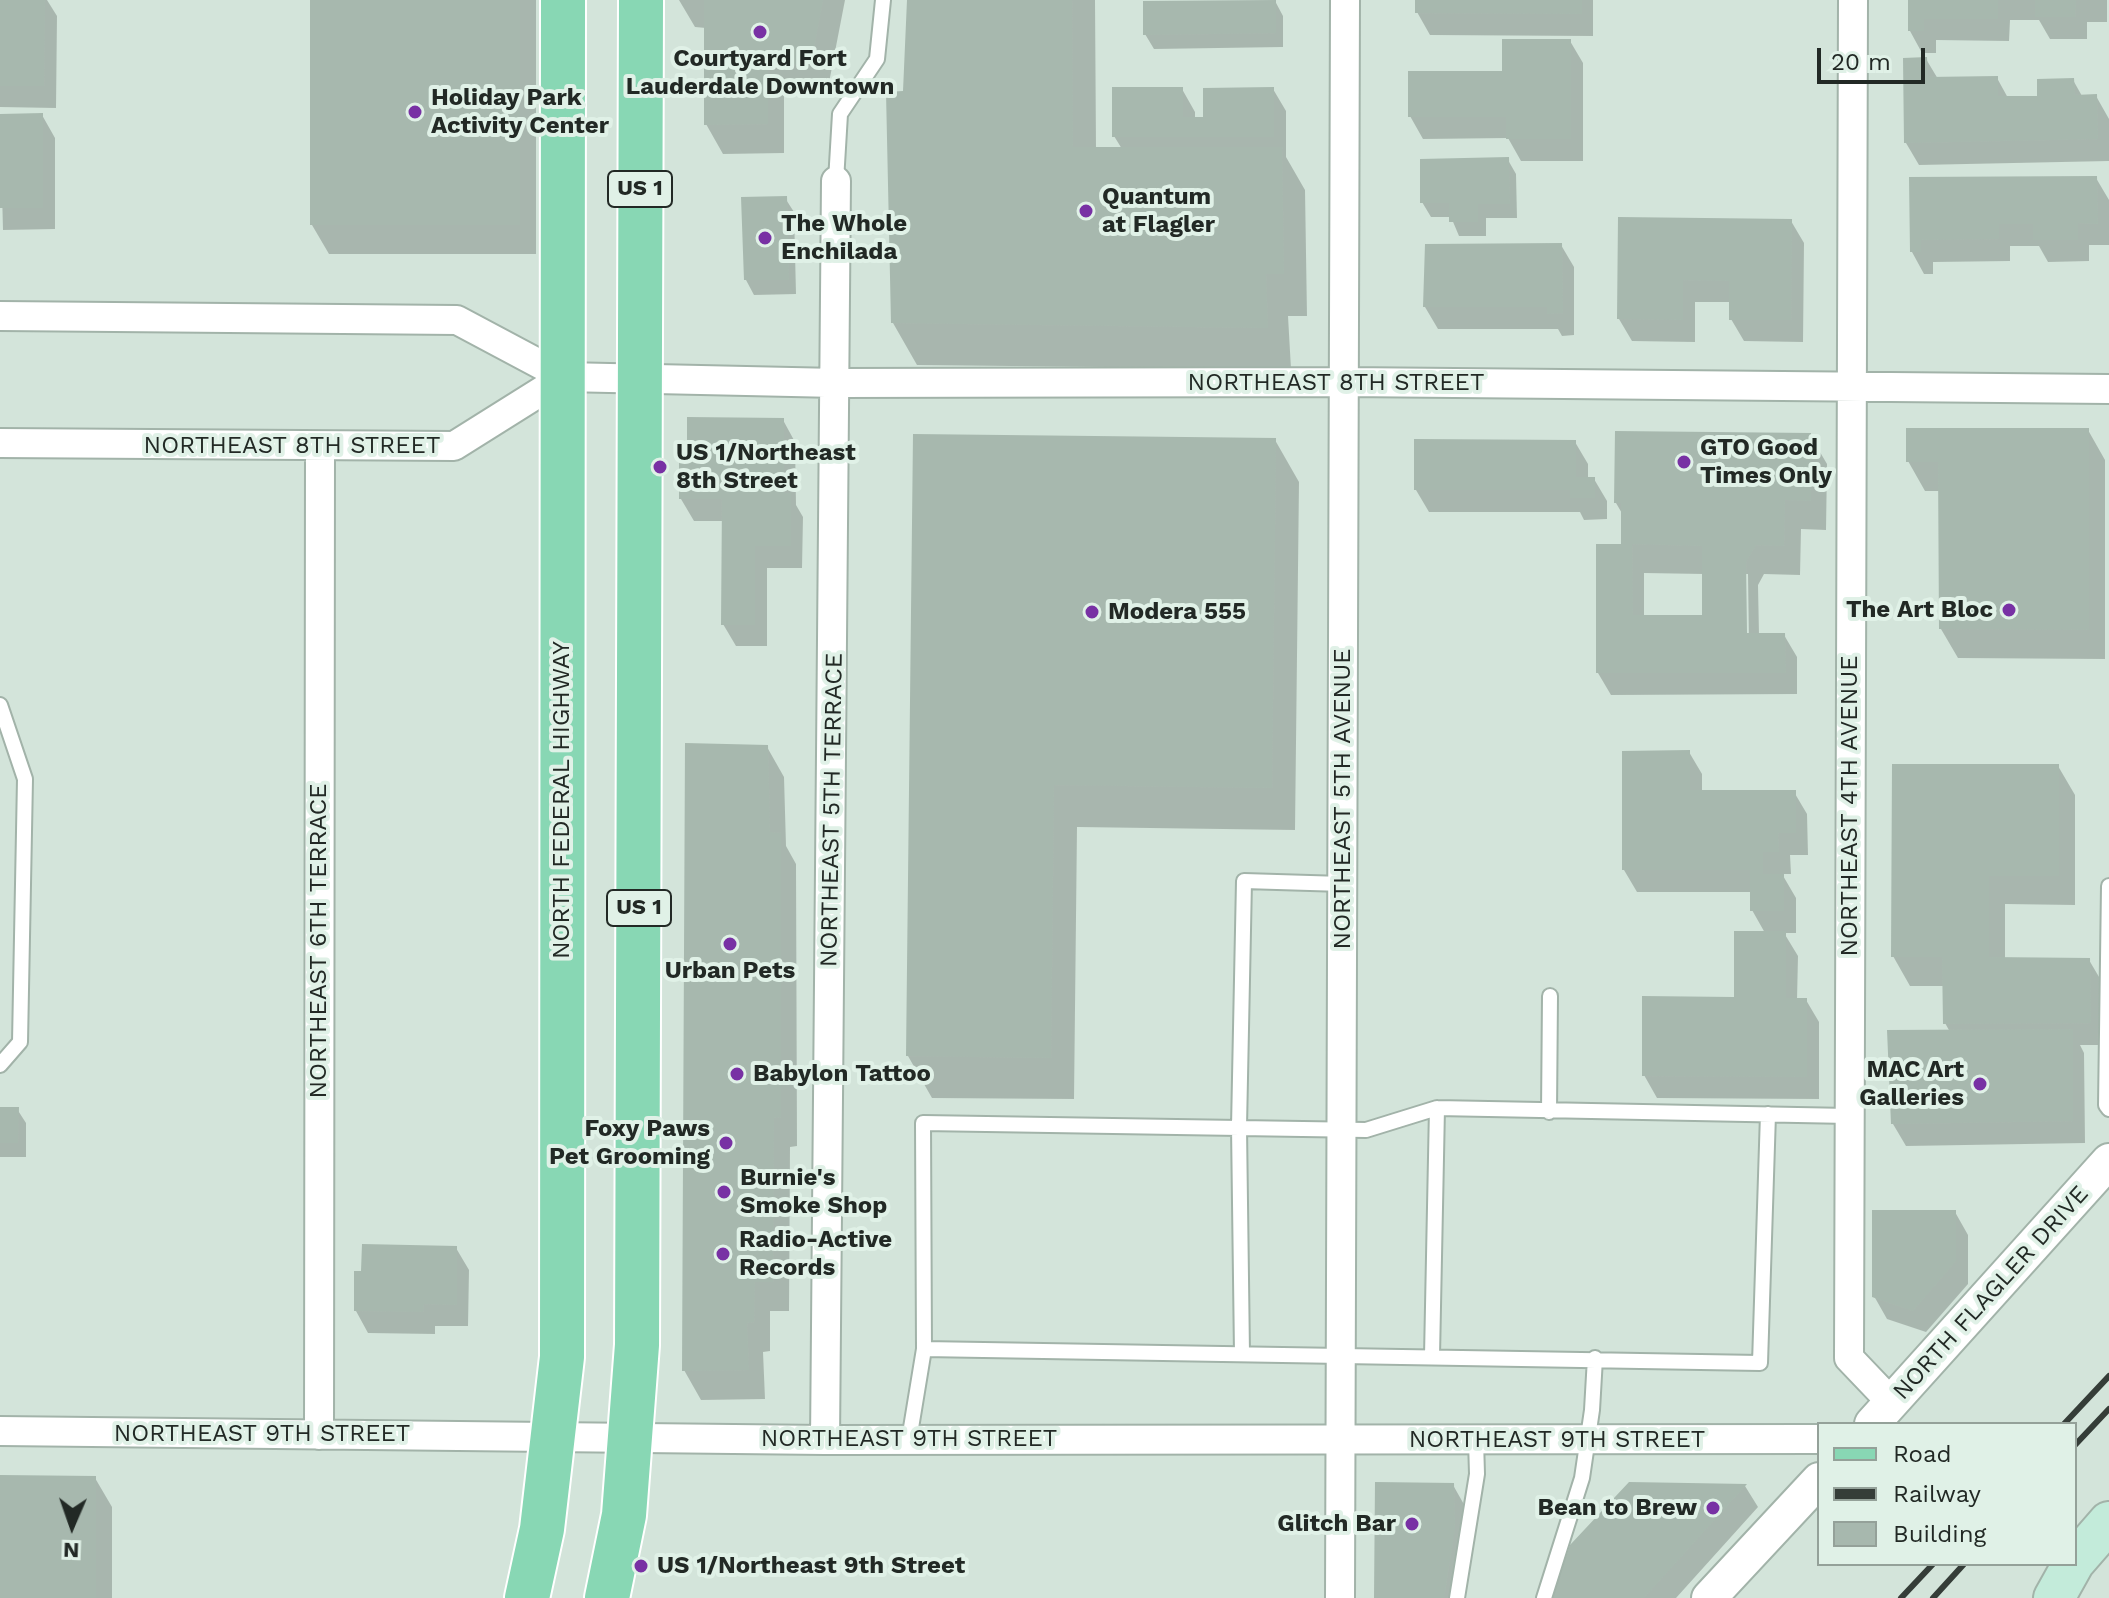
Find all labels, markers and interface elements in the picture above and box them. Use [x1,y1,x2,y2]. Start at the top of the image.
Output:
marker: Courtyard Fort Lauderdale Downtown [751,23,769,41]
scale bar [1821,32,1929,82]
place label: Courtyard Fort Lauderdale Downtown [626,45,894,101]
text: 20 m [1831,48,1891,76]
place label: Holiday Park Activity Center [431,84,609,140]
marker: Holiday Park Activity Center [406,103,424,121]
road number: US 1 [608,171,672,207]
place label: Quantum at Flagler [1102,183,1215,239]
marker: Quantum at Flagler [1077,202,1095,220]
place label: The Whole Enchilada [781,210,907,266]
marker: The Whole Enchilada [756,229,774,247]
street label: NORTHEAST 8TH STREET [1188,369,1484,397]
street label: NORTHEAST 8TH STREET [144,432,440,460]
place label: GTO Good Times Only [1700,434,1832,490]
place label: US 1/Northeast 8th Street [676,439,856,495]
marker: GTO Good Times Only [1675,453,1693,471]
marker: US 1/Northeast 8th Street [651,458,669,476]
place label: The Art Bloc [1846,596,1993,624]
place label: Modera 555 [1108,598,1246,626]
marker: The Art Bloc [2000,601,2018,619]
marker: Modera 555 [1083,603,1101,621]
street label: NORTH FEDERAL HIGHWAY [548,641,576,959]
street label: NORTHEAST 5TH AVENUE [1329,649,1357,949]
street label: NORTHEAST 5TH TERRACE [815,653,849,967]
street label: NORTHEAST 4TH AVENUE [1836,655,1864,957]
street label: NORTHEAST 6TH TERRACE [305,783,333,1099]
road number: US 1 [607,890,671,926]
marker: Urban Pets [721,935,739,953]
place label: Urban Pets [665,957,795,985]
place label: MAC Art Galleries [1859,1056,1964,1112]
place label: Babylon Tattoo [753,1060,931,1088]
marker: Babylon Tattoo [728,1065,746,1083]
marker: MAC Art Galleries [1971,1075,1989,1093]
place label: Foxy Paws Pet Grooming [549,1115,710,1171]
marker: Foxy Paws Pet Grooming [717,1134,735,1152]
place label: Burnie's Smoke Shop [740,1164,887,1220]
street label: NORTH FLAGLER DRIVE [1887,1180,2095,1406]
marker: Burnie's Smoke Shop [715,1183,733,1201]
place label: Radio-Active Records [739,1226,892,1282]
marker: Radio-Active Records [714,1245,732,1263]
street label: NORTHEAST 9TH STREET [114,1420,410,1448]
legend [1817,1422,2077,1566]
street label: NORTHEAST 9TH STREET [761,1425,1057,1453]
street label: NORTHEAST 9TH STREET [1409,1426,1705,1454]
text: Road [1893,1440,1952,1468]
text: Railway [1893,1480,1981,1508]
north arrow [32,1486,112,1566]
place label: Bean to Brew [1538,1494,1697,1522]
marker: Bean to Brew [1704,1499,1722,1517]
place label: Glitch Bar [1277,1510,1396,1538]
marker: Glitch Bar [1403,1515,1421,1533]
text: Building [1893,1520,1986,1548]
text: N [63,1538,80,1563]
place label: US 1/Northeast 9th Street [657,1552,965,1580]
marker: US 1/Northeast 9th Street [632,1557,650,1575]

